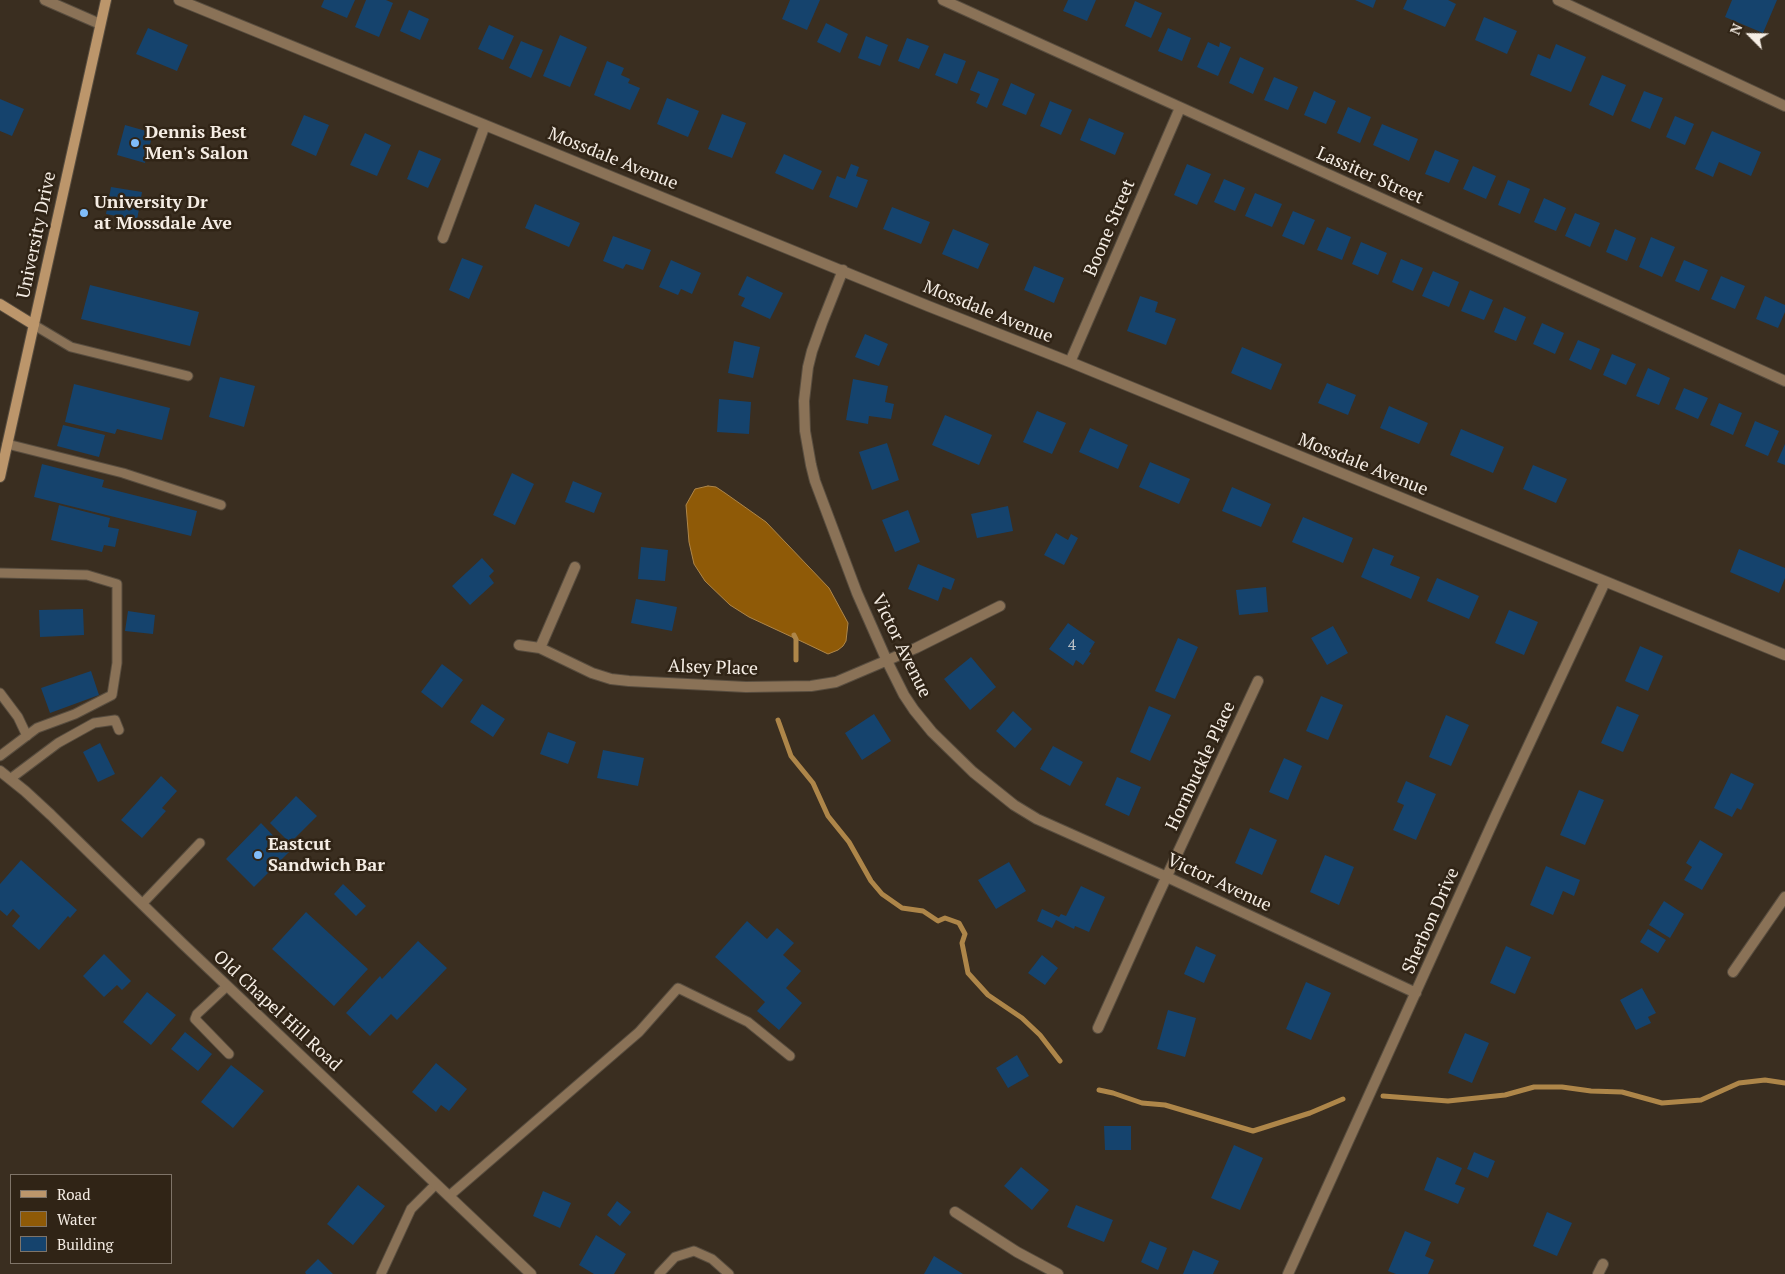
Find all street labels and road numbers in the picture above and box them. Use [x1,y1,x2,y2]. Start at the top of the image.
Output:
street label: Mossdale Avenue [545,123,681,195]
street label: Lassiter Street [1313,143,1427,209]
street label: University Drive [13,170,61,300]
street label: Boone Street [1080,176,1140,280]
street label: Mossdale Avenue [920,276,1056,348]
street label: Mossdale Avenue [1295,429,1431,501]
street label: Victor Avenue [867,591,935,701]
street label: Alsey Place [668,656,758,680]
street label: Hornbuckle Place [1162,698,1240,834]
street label: Victor Avenue [1163,849,1275,917]
street label: Sherbon Drive [1398,865,1464,977]
street label: Old Chapel Hill Road [208,946,346,1076]

